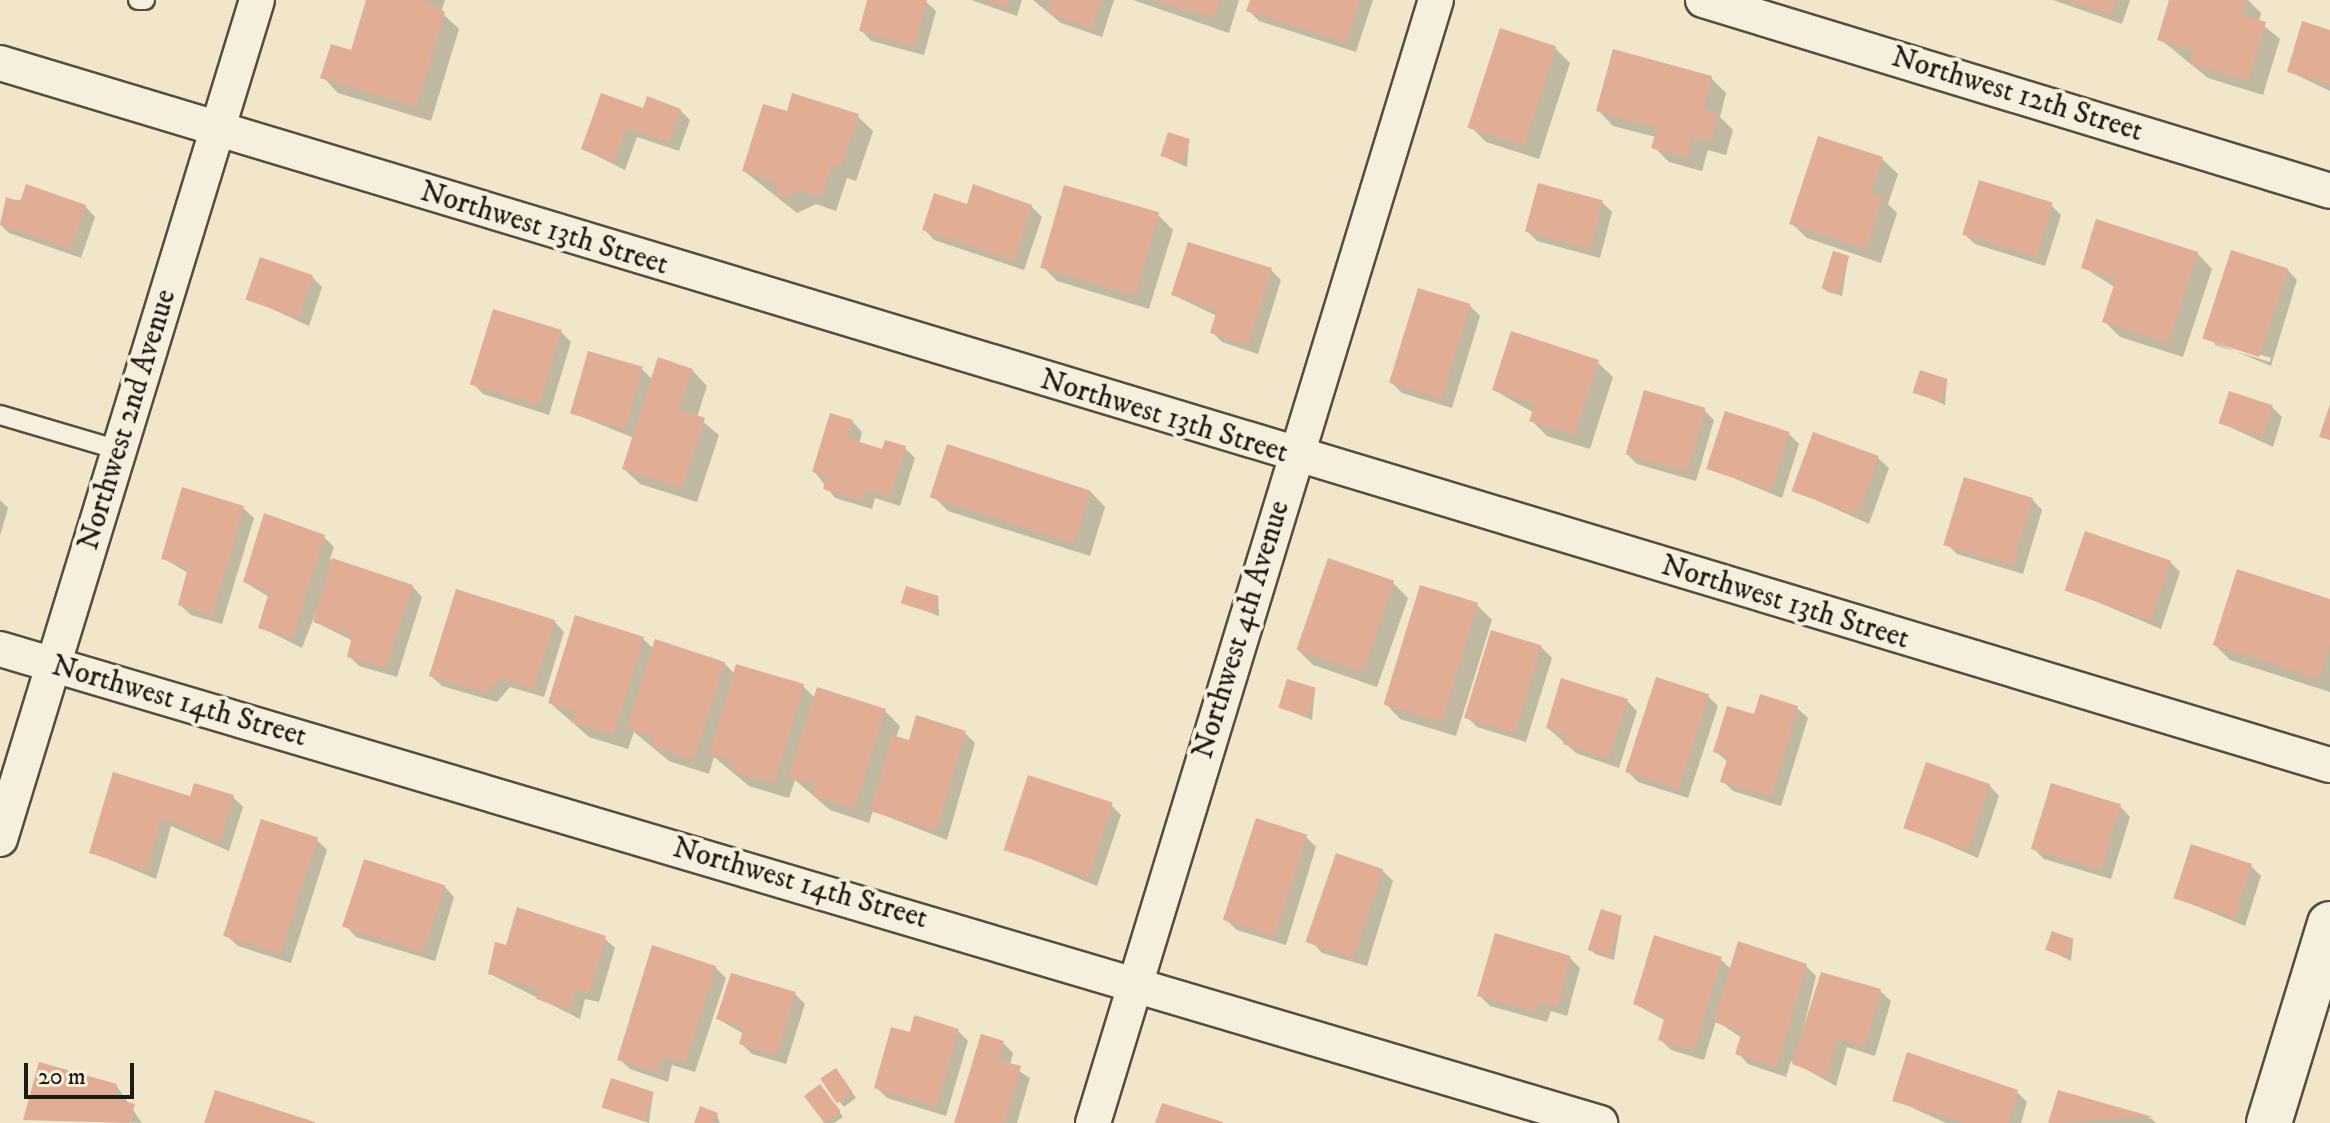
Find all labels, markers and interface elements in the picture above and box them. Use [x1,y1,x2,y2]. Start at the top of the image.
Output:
street label: Northwest 12th Street [1887,40,2147,150]
street label: Northwest 13th Street [416,174,672,284]
street label: Northwest 2nd Avenue [71,285,185,555]
street label: Northwest 13th Street [1036,362,1292,472]
street label: Northwest 4th Avenue [1186,497,1298,763]
street label: Northwest 13th Street [1657,548,1913,658]
street label: Northwest 14th Street [47,648,311,756]
street label: Northwest 14th Street [668,830,932,938]
scale bar [28,1047,138,1097]
text: 20 m [38,1062,86,1092]

